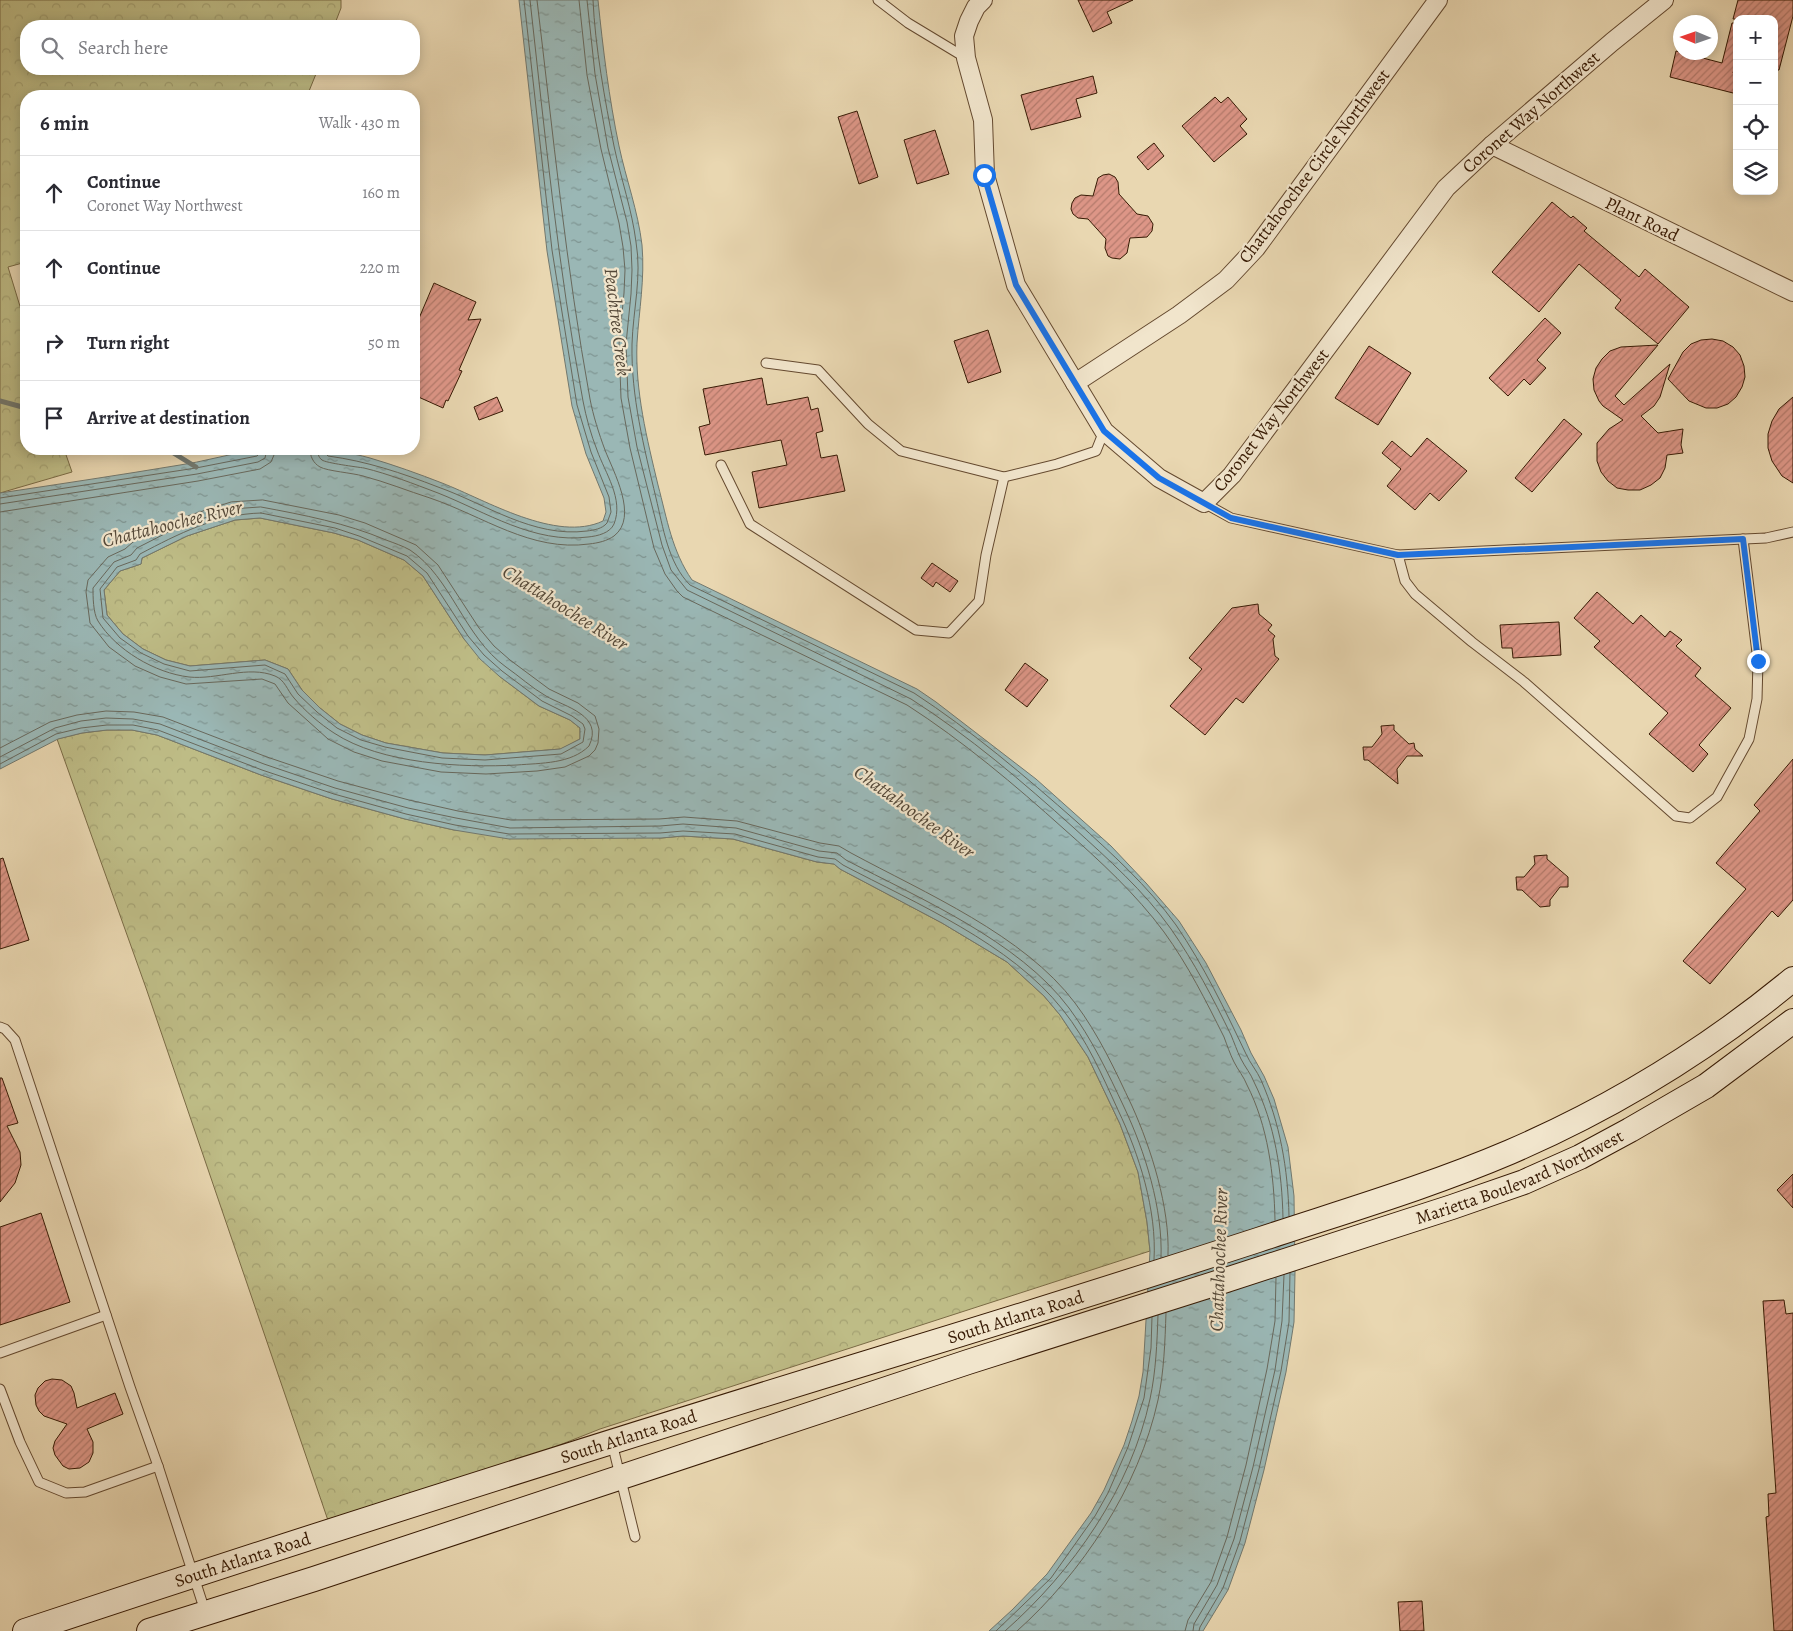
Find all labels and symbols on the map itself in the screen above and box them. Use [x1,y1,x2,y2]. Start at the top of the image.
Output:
north arrow [1673,15,1718,60]
street label: Coronet Way Northwest [1457,45,1605,179]
street label: Chattahoochee Circle Northwest [1233,64,1395,268]
route start [973,164,996,187]
street label: Plant Road [1601,191,1683,247]
water label: Peachtree Creek [597,266,637,378]
street label: Coronet Way Northwest [1208,344,1334,496]
water label: Chattahoochee River [99,494,246,554]
water label: Chattahoochee River [497,559,634,658]
route end [1747,650,1770,673]
water label: Chattahoochee River [848,759,981,865]
street label: Marietta Boulevard Northwest [1413,1124,1628,1230]
water label: Chattahoochee River [1204,1186,1235,1332]
street label: South Atlanta Road [944,1284,1087,1350]
street label: South Atlanta Road [557,1404,700,1469]
street label: South Atlanta Road [172,1526,314,1593]

